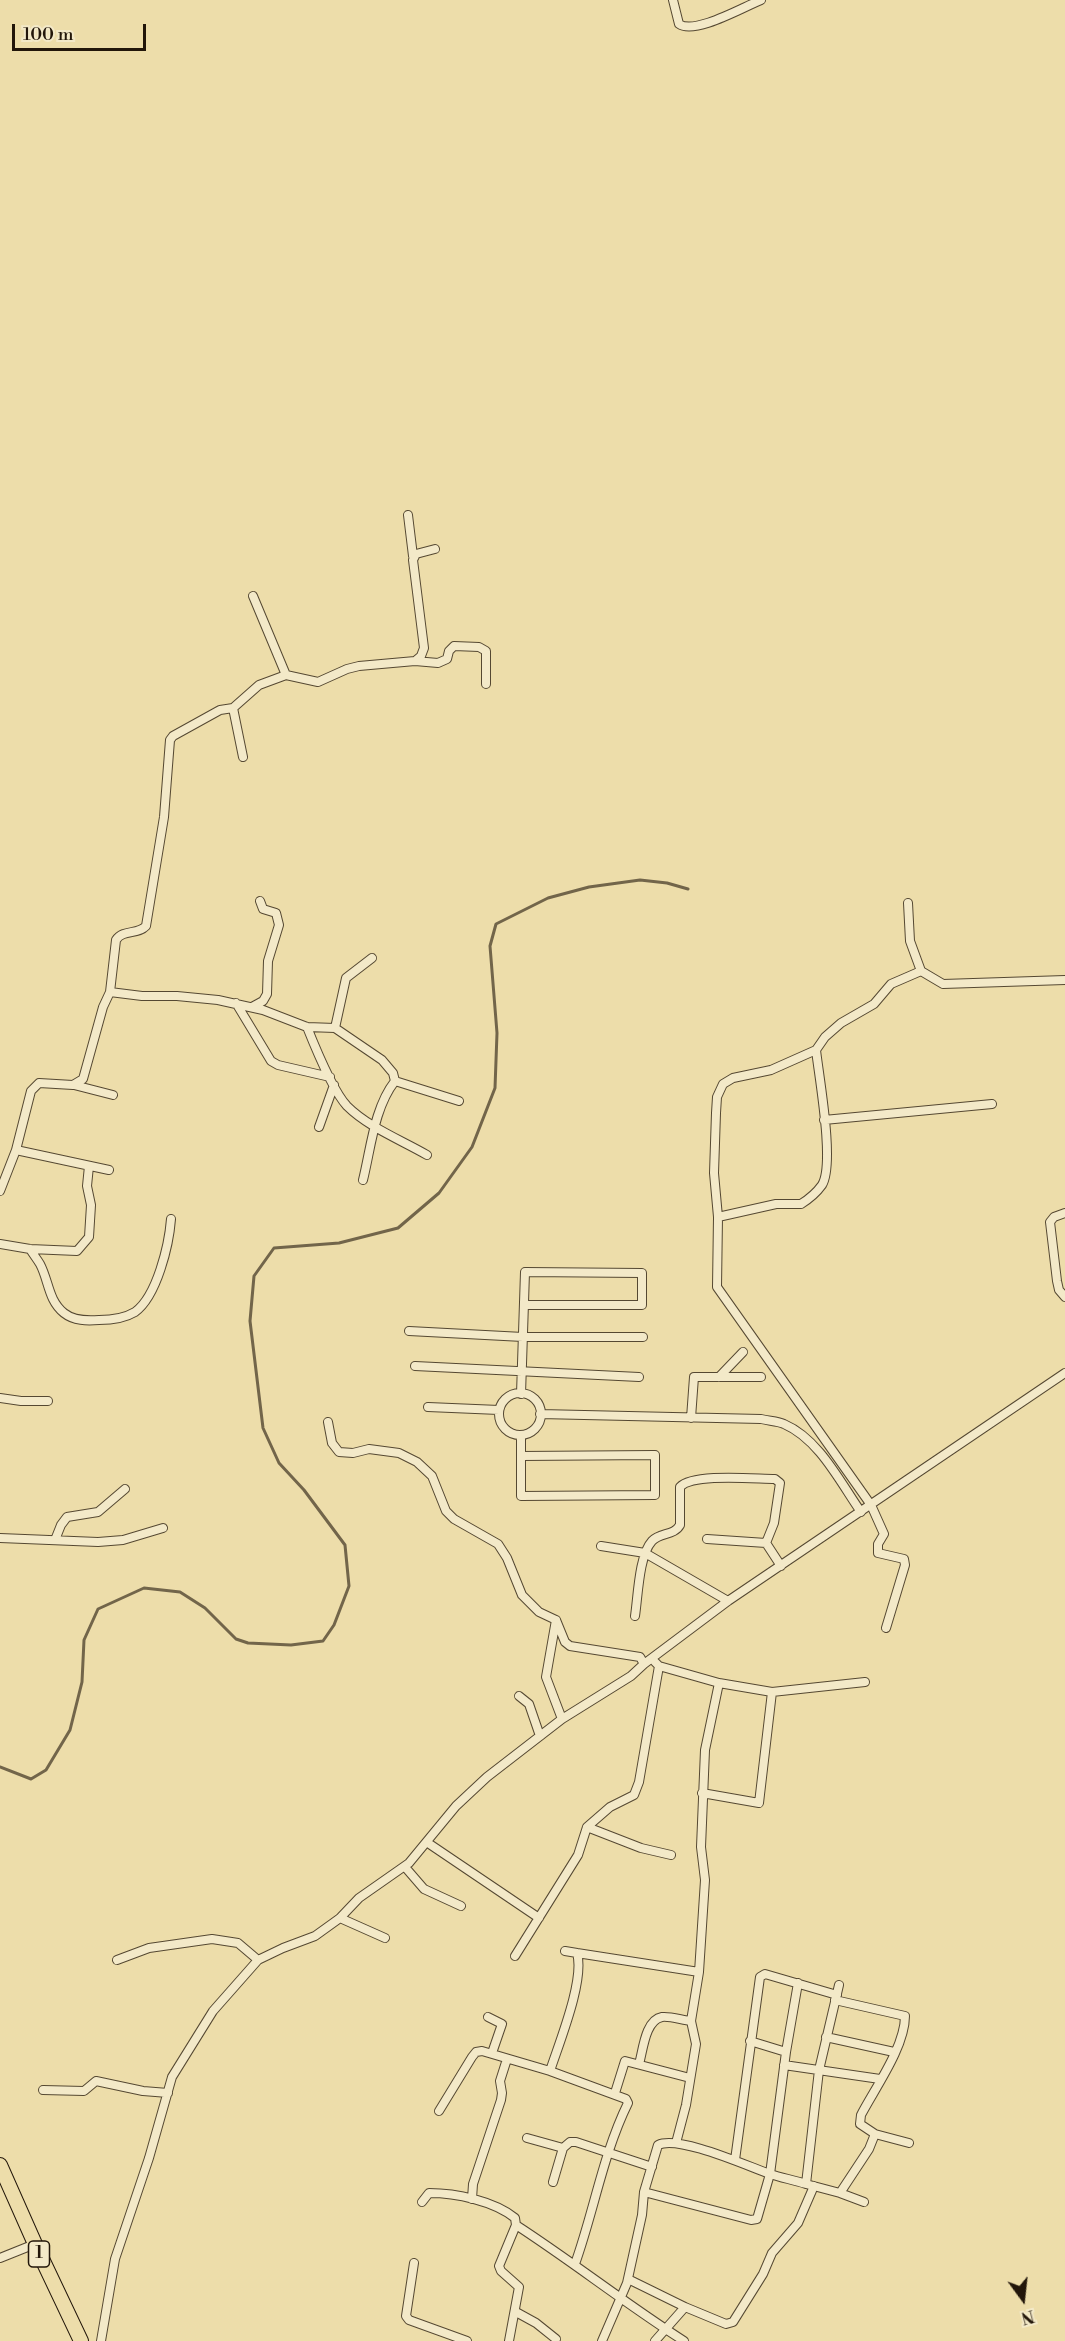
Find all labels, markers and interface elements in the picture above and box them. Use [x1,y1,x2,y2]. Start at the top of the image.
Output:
scale bar [15,12,148,50]
text: 100 m [23,23,74,46]
road number: 1 [28,2241,50,2267]
north arrow [993,2269,1053,2329]
text: N [1019,2305,1036,2328]

